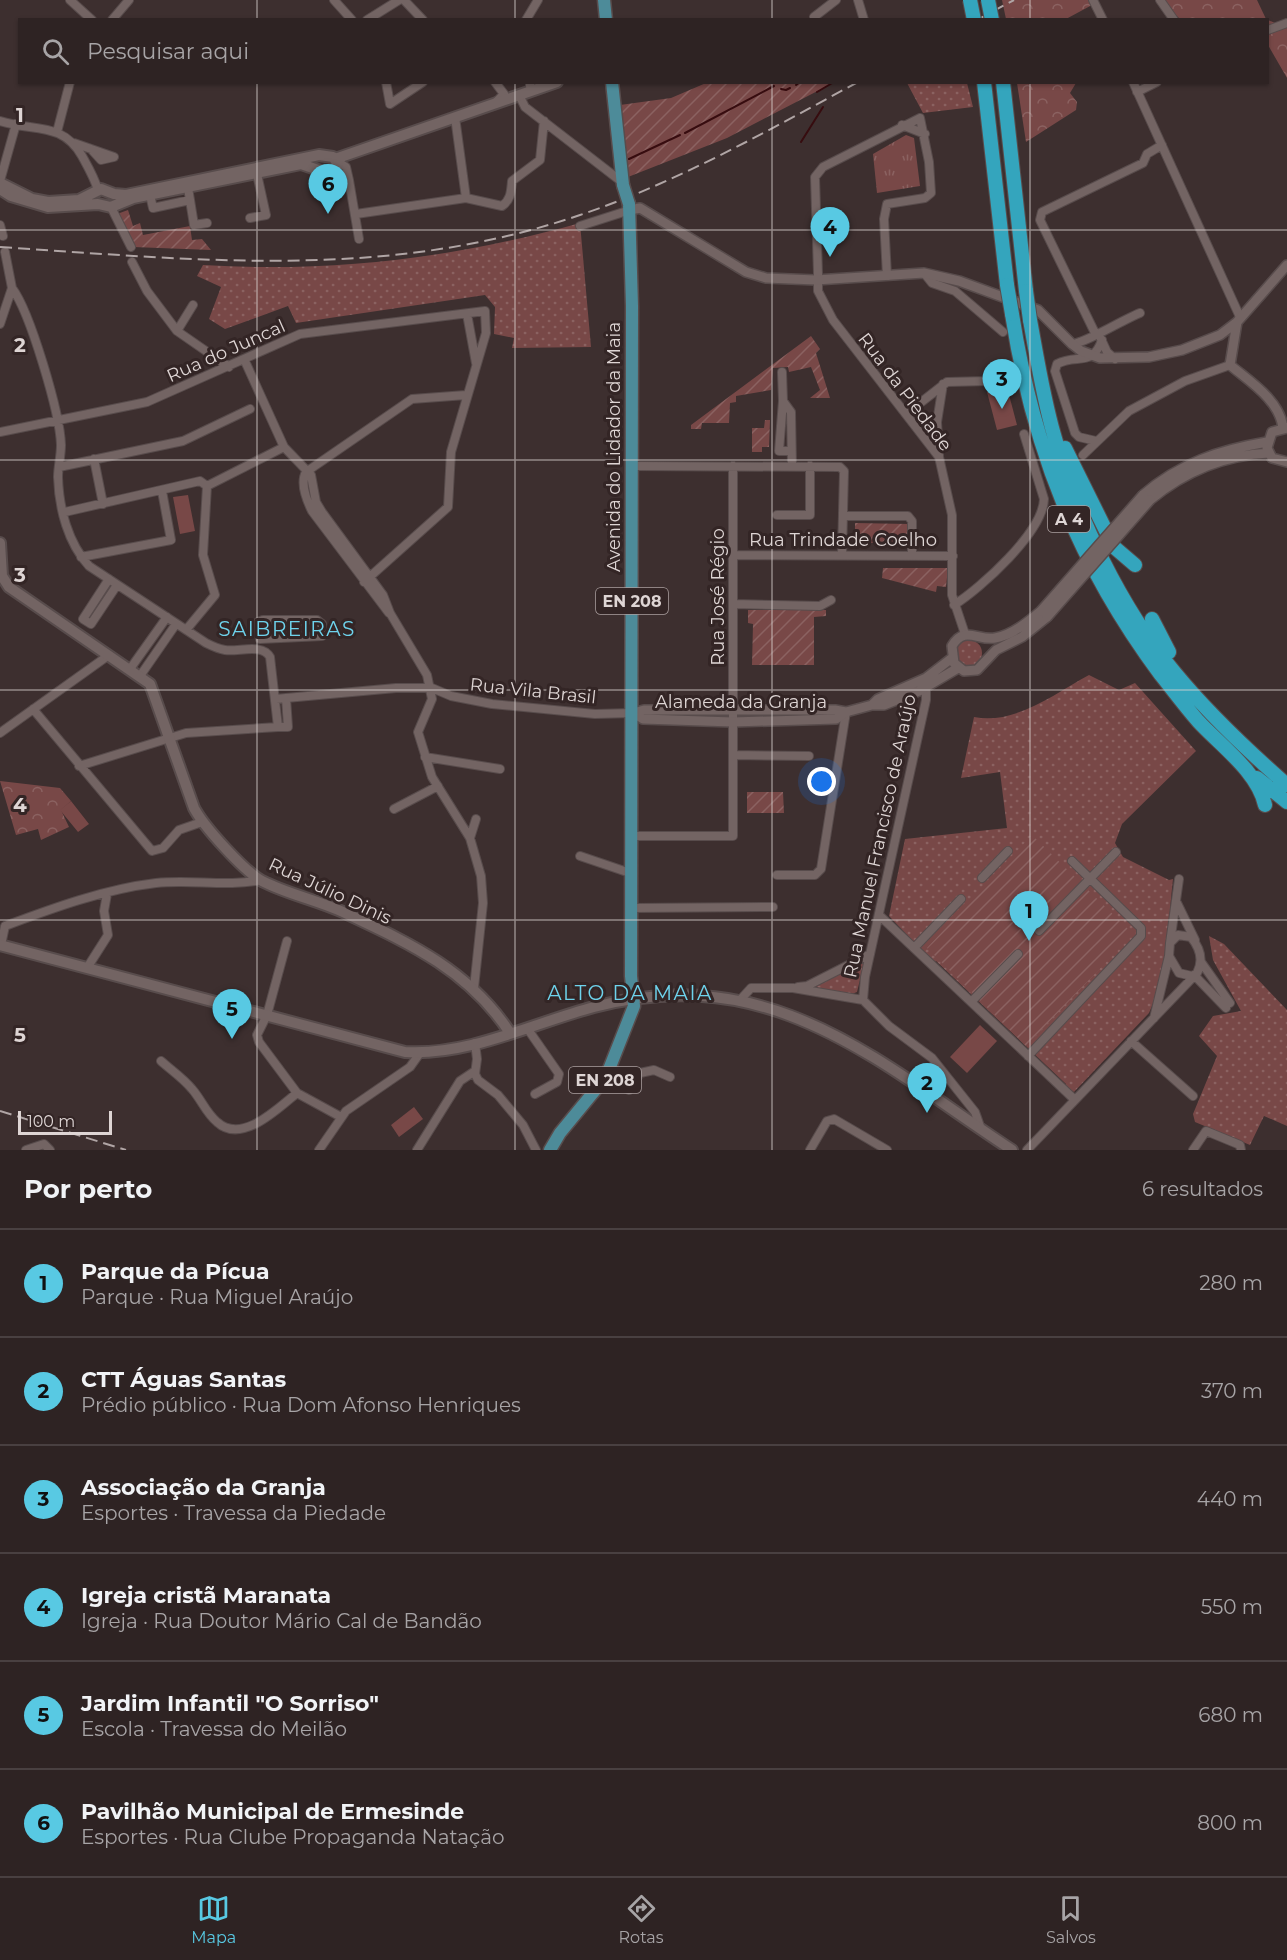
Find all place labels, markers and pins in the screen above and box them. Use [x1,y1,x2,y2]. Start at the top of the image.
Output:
pin: 6 [308,164,348,214]
pin: 4 [810,208,850,257]
pin: 3 [982,360,1022,409]
pin: 1 [1010,892,1048,941]
pin: 5 [212,990,252,1039]
pin: 2 [908,1064,946,1113]

